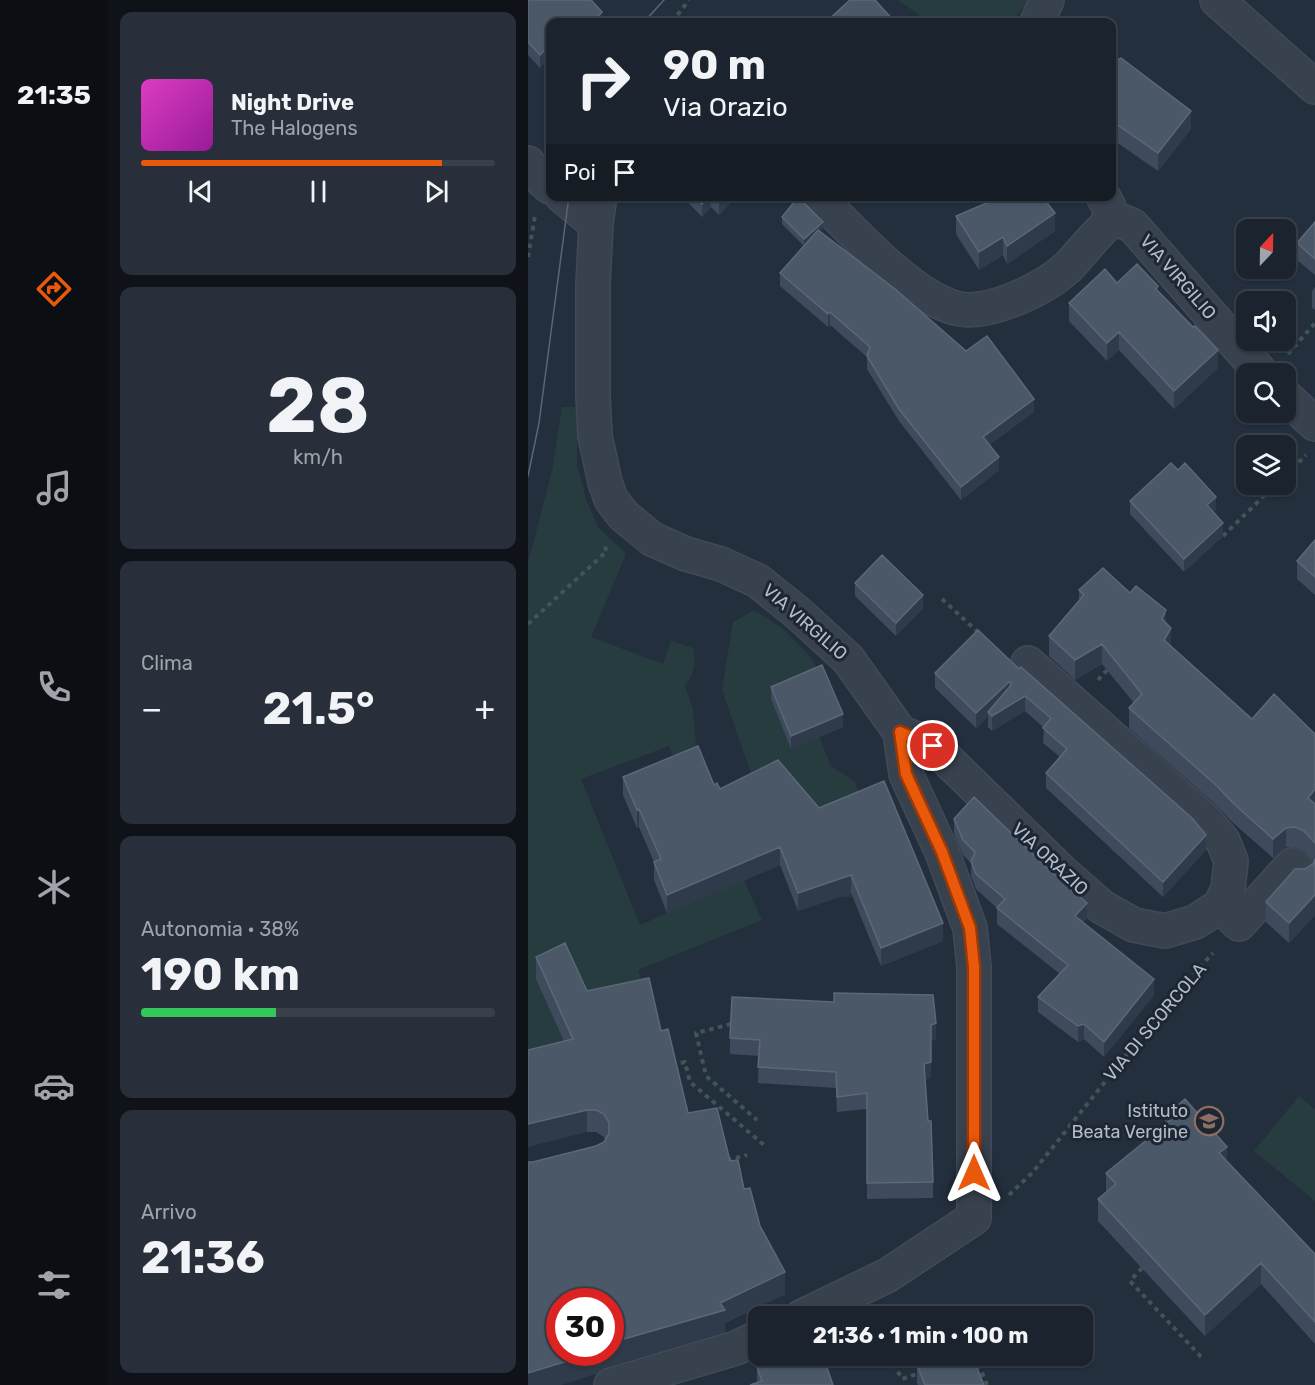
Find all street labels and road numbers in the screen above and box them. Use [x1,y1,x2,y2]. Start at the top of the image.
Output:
street label: VIA VIRGILIO [1135,230,1221,324]
street label: VIA VIRGILIO [758,579,852,665]
street label: VIA ORAZIO [1007,818,1093,900]
street label: VIA DI SCORCOLA [1099,958,1211,1086]

